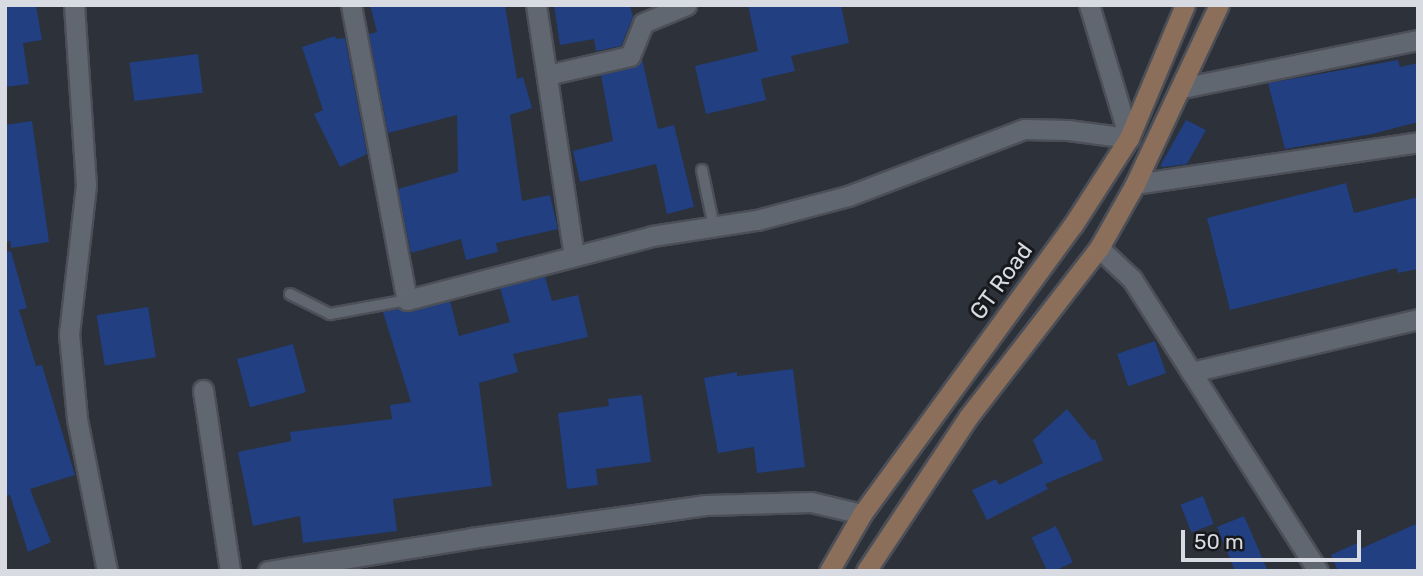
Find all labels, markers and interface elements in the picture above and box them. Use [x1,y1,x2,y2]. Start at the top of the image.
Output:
street label: GT Road [964,237,1038,325]
scale bar [1185,516,1365,560]
text: 50 m [1194,529,1244,554]

